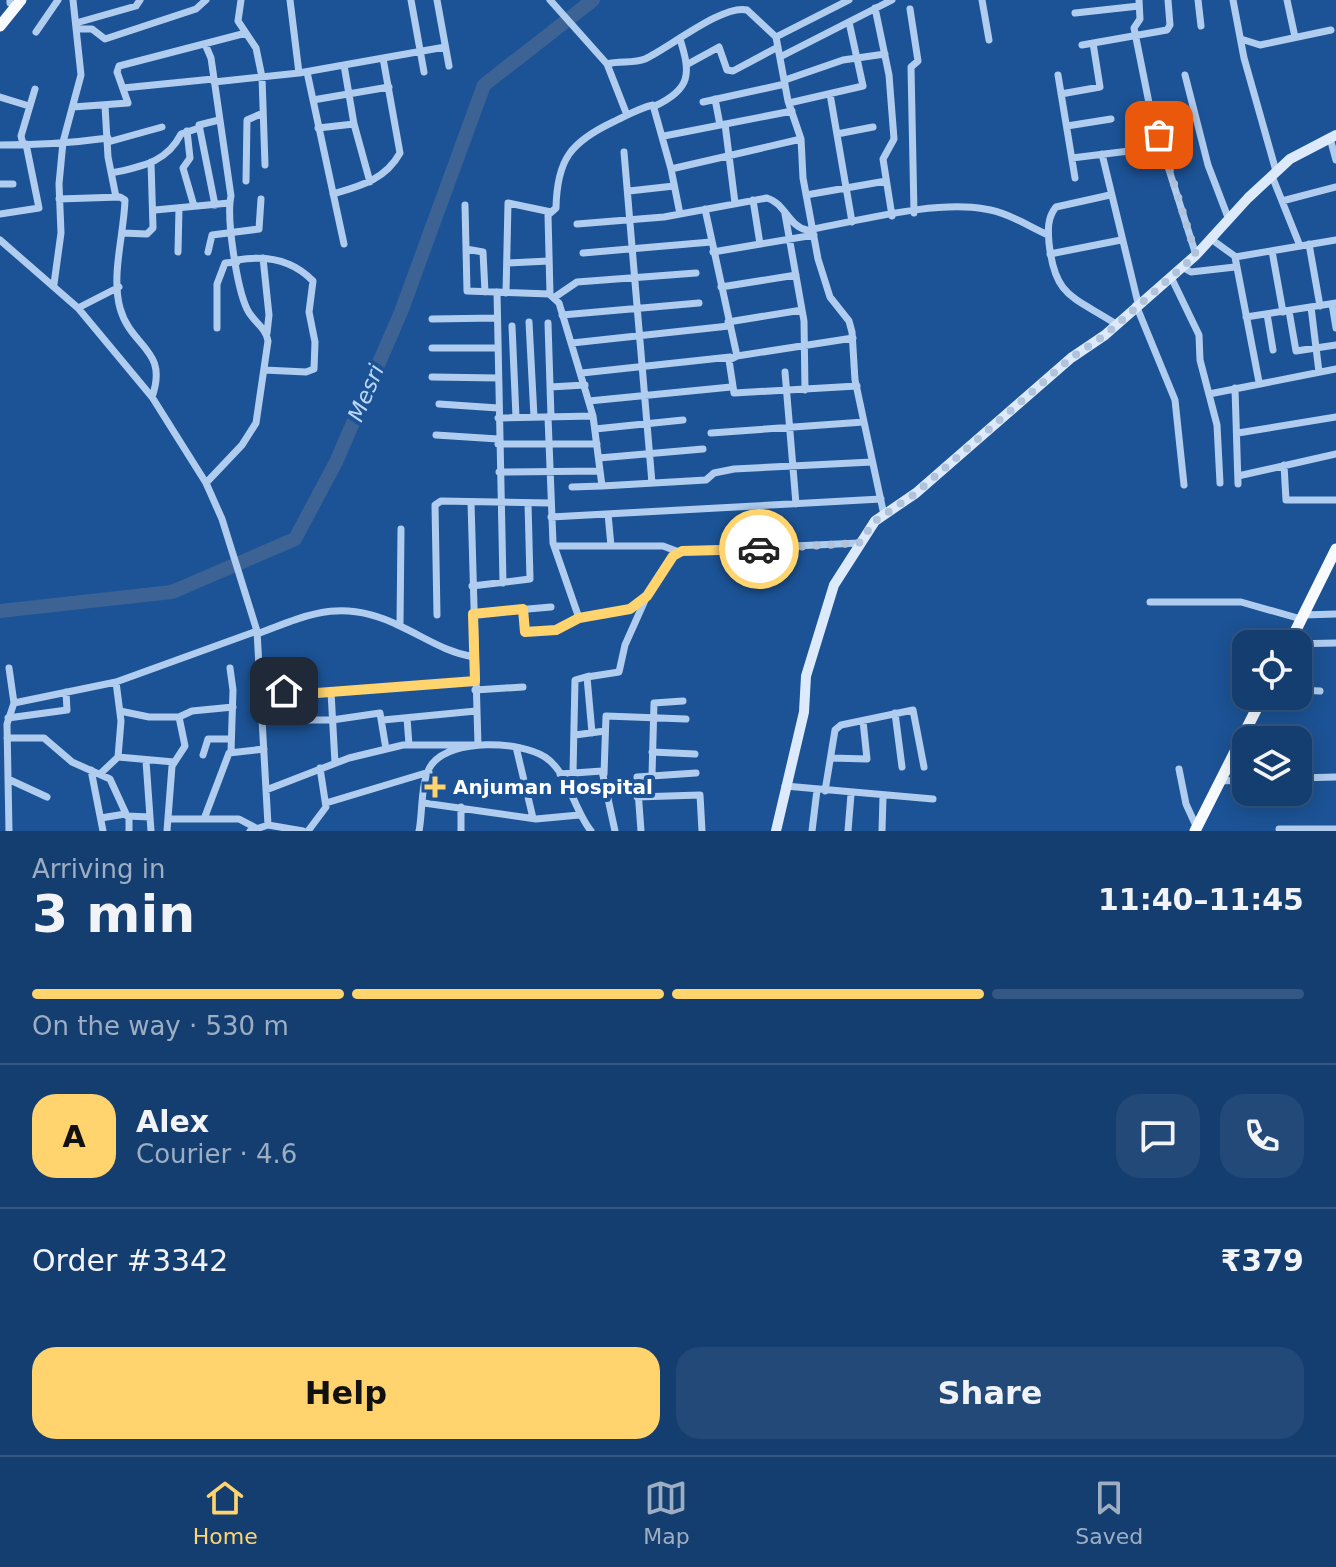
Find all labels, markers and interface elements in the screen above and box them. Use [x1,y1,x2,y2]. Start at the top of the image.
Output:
pin [1125,101,1193,169]
icon: bag [1137,113,1181,157]
water label: Mesri [343,361,389,425]
courier [719,509,799,589]
icon: car [737,527,781,571]
map controls [1232,630,1312,806]
button: locate [1232,630,1312,710]
pin [250,657,318,725]
icon: home [262,669,306,713]
button: layers [1232,726,1312,806]
place label: Anjuman Hospital [453,775,653,799]
marker: Anjuman Hospital [424,776,446,798]
text: Arriving in [32,854,166,884]
text: 11:40–11:45 [1098,882,1304,917]
text: 3 min [32,884,195,944]
text: On the way · 530 m [32,1011,289,1041]
button: chat [1116,1094,1200,1178]
button: phone [1220,1094,1304,1178]
text: Alex [136,1104,209,1139]
text: A [62,1119,86,1154]
text: Courier · 4.6 [136,1139,297,1169]
text: Order #3342 [32,1243,228,1278]
text: ₹379 [1221,1243,1304,1278]
button: Help [32,1347,660,1439]
button: Share [676,1347,1304,1439]
tab: Home [193,1476,258,1549]
tab: Map [643,1476,690,1549]
tab: Saved [1075,1476,1143,1549]

